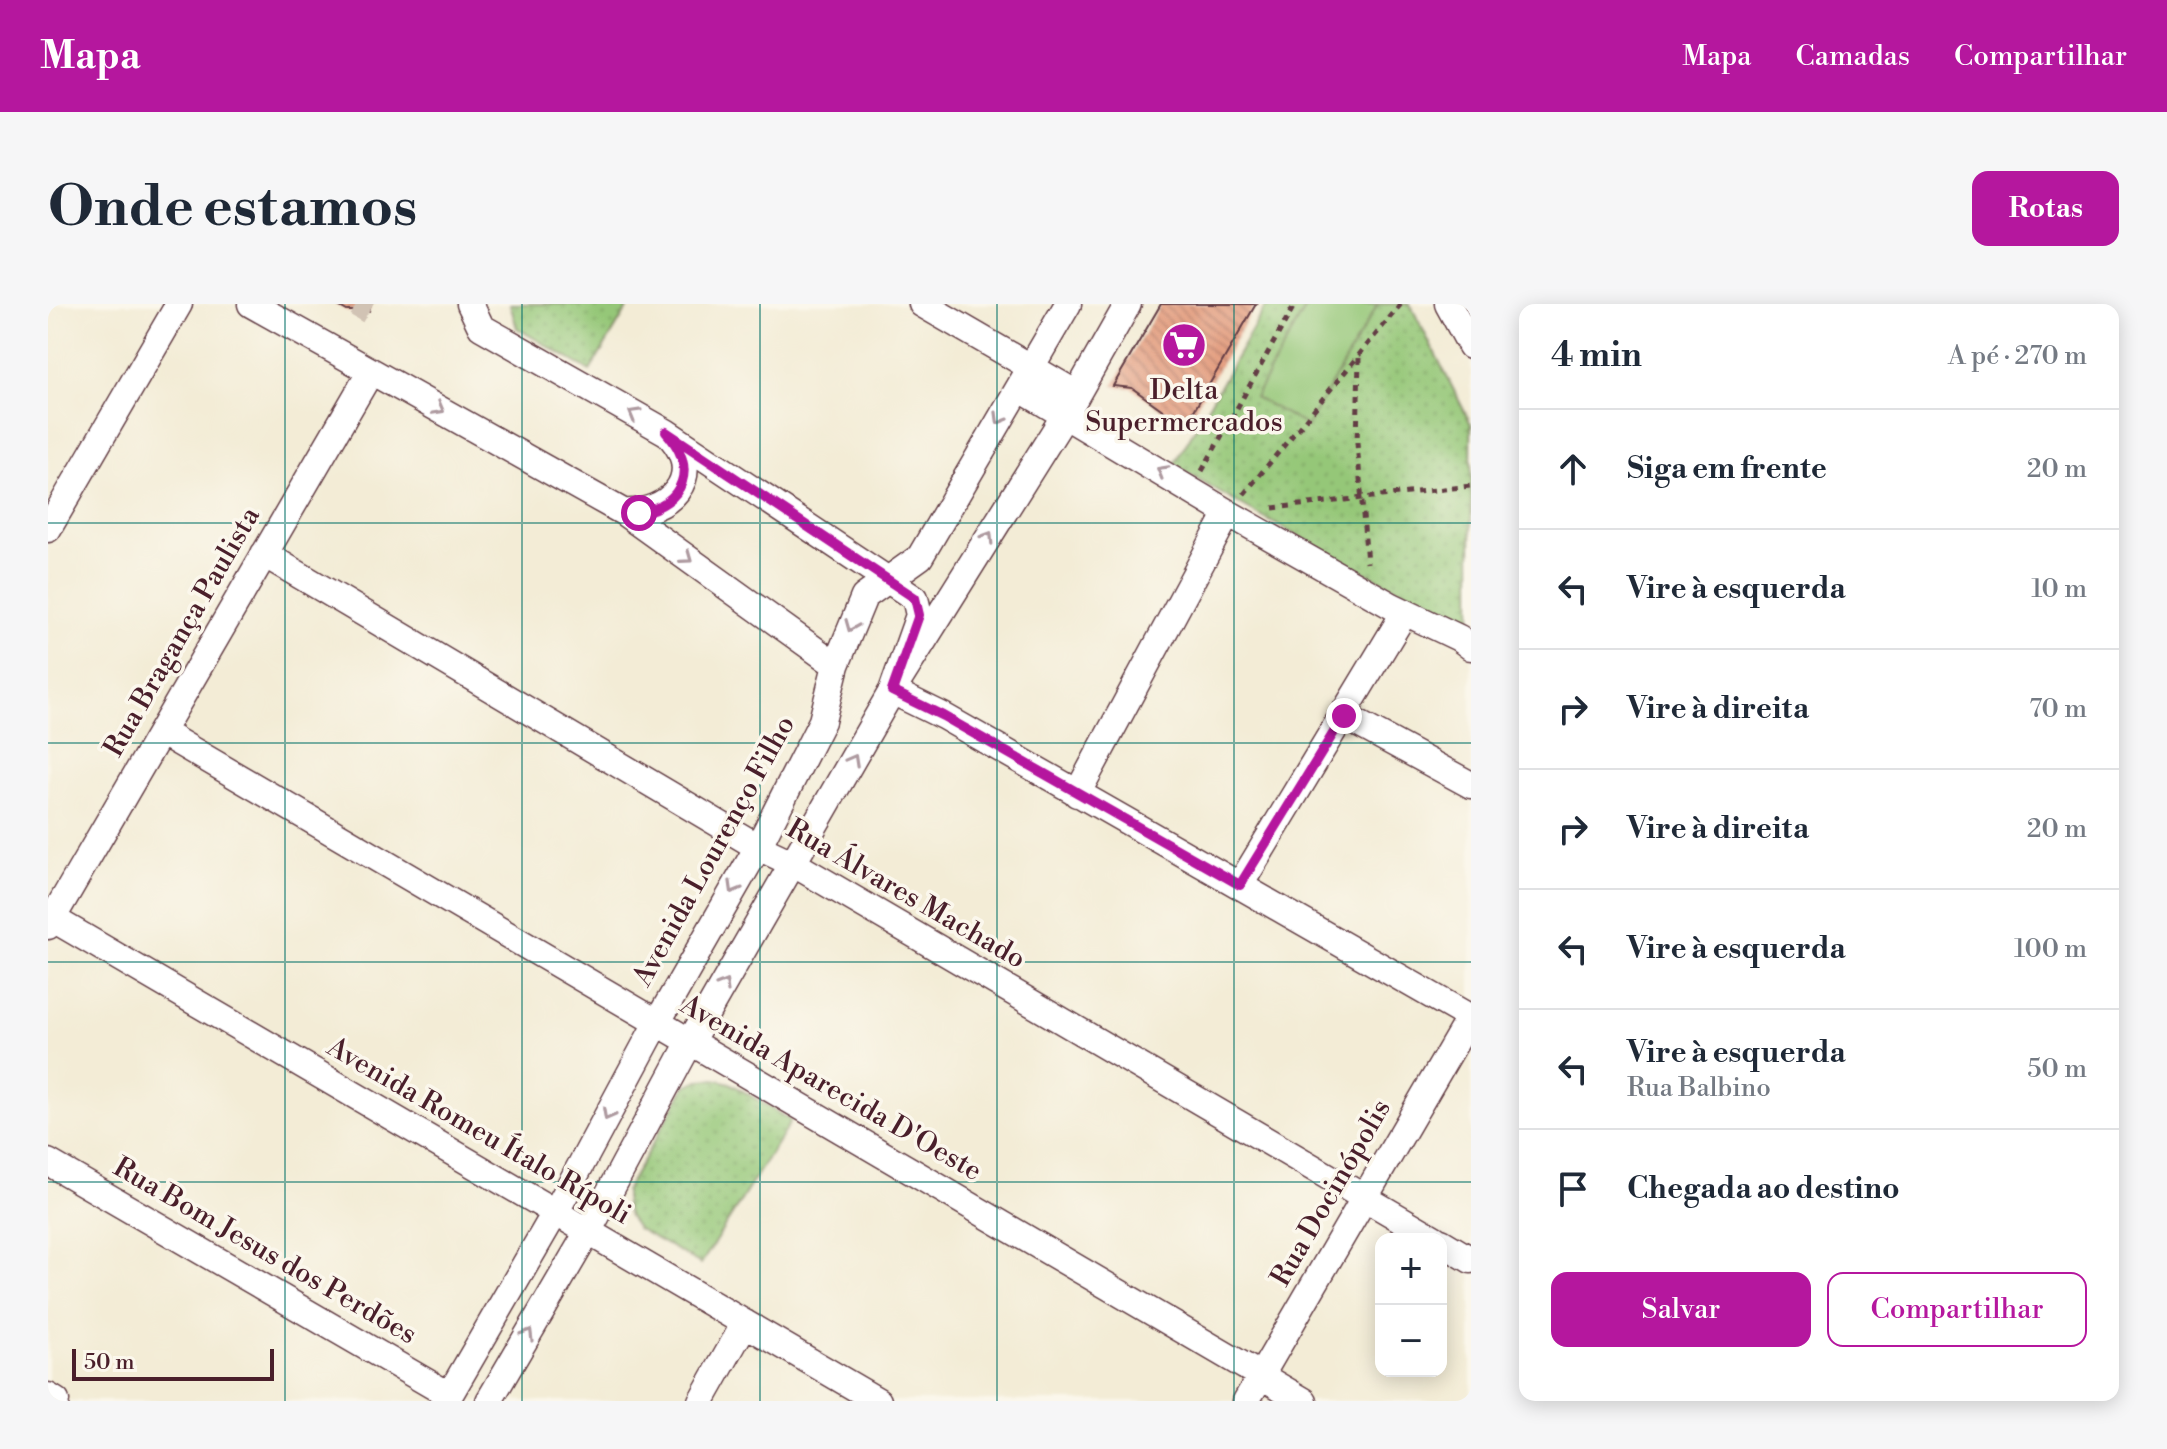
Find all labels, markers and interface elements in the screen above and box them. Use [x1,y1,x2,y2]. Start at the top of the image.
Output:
text: Mapa [40,33,140,80]
text: Mapa [1682,39,1752,74]
text: Camadas [1796,39,1910,74]
text: Compartilhar [1954,39,2127,74]
button: Rotas [1972,171,2119,246]
text: Onde estamos [48,173,417,243]
supermarket icon: Delta Supermercados [1160,321,1208,369]
text: 4 min [1551,335,1642,377]
text: A pé · 270 m [1948,340,2087,372]
place label: Delta Supermercados [1085,373,1283,440]
one-way arrow [431,399,445,415]
one-way arrow [628,408,643,424]
one-way arrow [994,411,1010,425]
icon: ahead [1551,447,1595,491]
text: Siga em frente [1627,450,1827,488]
text: 20 m [2027,453,2087,485]
one-way arrow [1156,465,1171,481]
route start [621,495,657,531]
street label: Rua Bragança Paulista [96,500,268,763]
one-way arrow [979,531,994,546]
one-way arrow [678,548,692,563]
icon: left [1551,567,1595,611]
text: Vire à esquerda [1627,570,1846,608]
text: 10 m [2031,573,2087,605]
one-way arrow [844,618,861,632]
icon: right [1551,687,1595,731]
text: Vire à direita [1627,690,1809,728]
text: 70 m [2029,693,2087,725]
route end [1326,698,1362,734]
street label: Avenida Lourenço Filho [625,710,803,993]
one-way arrow [843,754,859,768]
icon: right [1551,807,1595,851]
street label: Rua Álvares Machado [780,810,1033,977]
text: Vire à direita [1627,810,1809,848]
text: 20 m [2027,813,2087,845]
one-way arrow [728,879,744,894]
icon: left [1551,927,1595,971]
text: Vire à esquerda [1627,930,1846,968]
text: 100 m [2014,933,2087,965]
one-way arrow [714,979,730,994]
street label: Avenida Aparecida D'Oeste [673,987,988,1189]
street label: Avenida Romeu Ítalo Rípoli [320,1027,638,1233]
text: Vire à esquerda [1627,1034,1846,1072]
icon: left [1551,1047,1595,1091]
text: 50 m [2027,1053,2087,1085]
text: Rua Balbino [1627,1072,1771,1104]
street label: Rua Docinópolis [1263,1093,1399,1293]
one-way arrow [602,1107,617,1121]
street label: Rua Bom Jesus dos Perdões [107,1150,423,1352]
icon: arrive [1551,1167,1595,1211]
text: Chegada ao destino [1627,1170,1900,1208]
map controls [1375,1233,1447,1377]
button: + [1375,1233,1447,1305]
button: Salvar [1551,1272,1811,1347]
button: Compartilhar [1827,1272,2087,1347]
button: − [1375,1305,1447,1377]
one-way arrow [518,1328,534,1343]
scale bar [72,1345,274,1381]
text: 50 m [84,1349,135,1376]

